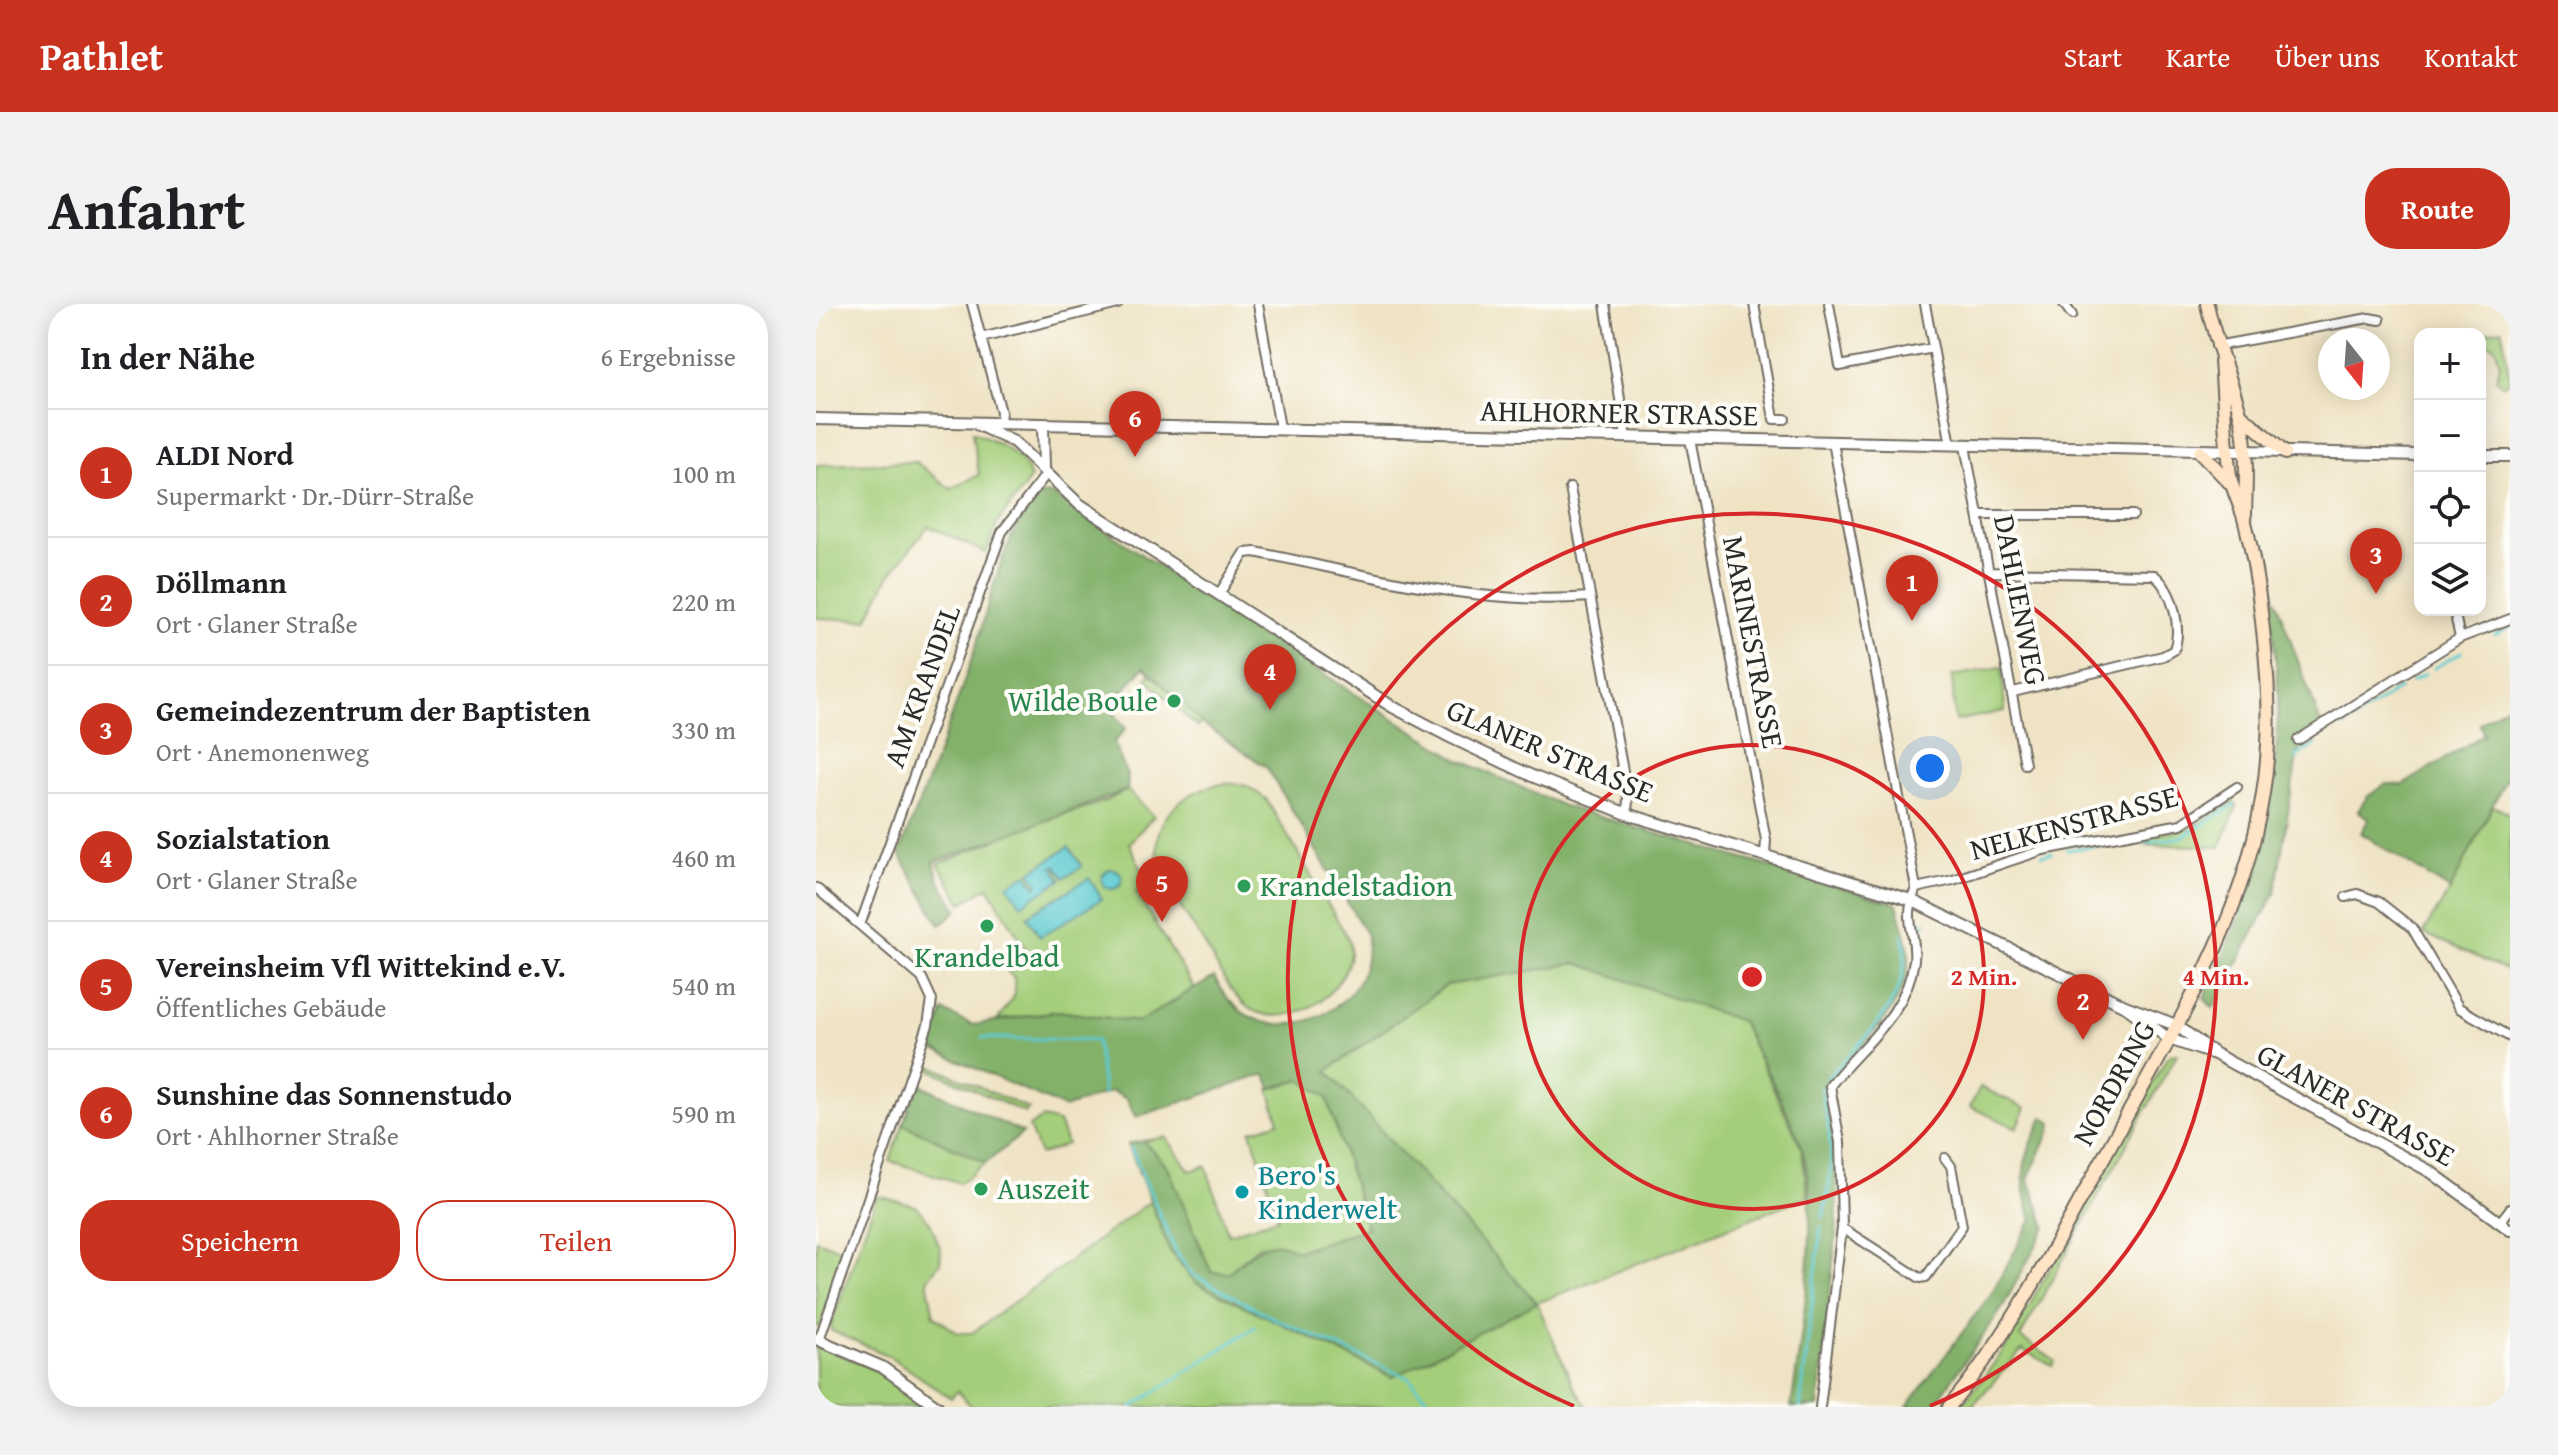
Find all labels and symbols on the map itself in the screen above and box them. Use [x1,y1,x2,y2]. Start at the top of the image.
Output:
north arrow [2318,328,2390,400]
street label: AHLHORNER STRASSE [1480,388,1758,436]
pin: 6 [1109,391,1161,457]
street label: DAHLIENWEG [1983,511,2059,689]
pin: 3 [2350,528,2402,594]
street label: MARINESTRASSE [1712,532,1796,752]
pin: 1 [1886,555,1938,621]
street label: AM KRANDEL [871,598,971,773]
pin: 4 [1244,644,1296,710]
place label: Wilde Boule [1008,678,1158,722]
street label: GLANER STRASSE [1440,687,1661,813]
marker: Wilde Boule [1165,692,1183,710]
your location [1910,748,1950,788]
street label: NELKENSTRASSE [1965,773,2182,871]
pin: 5 [1136,856,1188,922]
place label: Krandelstadion [1260,863,1453,907]
marker: Krandelstadion [1235,877,1253,895]
marker: Krandelbad [978,917,996,935]
place label: Krandelbad [914,934,1060,978]
text: 2 Min. [1951,959,2017,994]
text: 4 Min. [2183,959,2249,994]
centre of rings [1738,963,1766,991]
pin: 2 [2057,974,2109,1040]
street label: NORDRING [2061,1012,2166,1153]
street label: GLANER STRASSE [2249,1031,2464,1177]
place label: Bero's Kinderwelt [1258,1152,1398,1230]
place label: Auszeit [997,1166,1090,1210]
marker: Auszeit [972,1180,990,1198]
marker: Bero's Kinderwelt [1233,1183,1251,1201]

